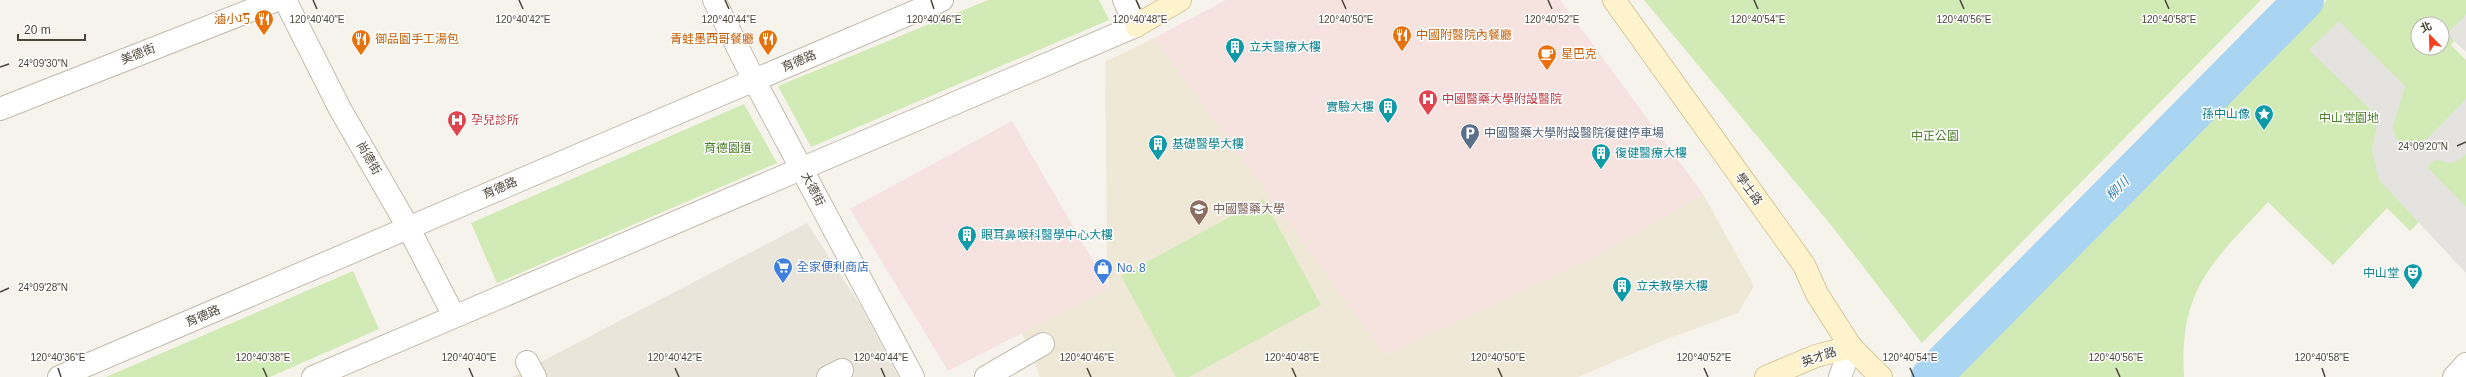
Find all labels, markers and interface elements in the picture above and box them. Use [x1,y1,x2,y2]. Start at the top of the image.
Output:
restaurant icon: 滷小巧 [253,8,275,36]
place label: 滷小巧 [214,12,250,26]
text: 120°40'40"E [289,14,345,25]
text: 120°40'42"E [495,14,551,25]
text: 120°40'44"E [701,14,757,25]
text: 120°40'46"E [906,14,962,25]
text: 120°40'48"E [1112,14,1168,25]
text: 120°40'50"E [1318,14,1374,25]
text: 120°40'52"E [1524,14,1580,25]
text: 120°40'54"E [1730,14,1786,25]
text: 120°40'56"E [1936,14,1992,25]
text: 120°40'58"E [2141,14,2197,25]
scale bar [18,16,85,42]
north arrow [2410,16,2450,56]
text: 北 [2419,19,2433,34]
text: 20 m [24,23,51,37]
restaurant icon: 中國附醫院內餐廳 [1391,24,1413,52]
restaurant icon: 御品園手工湯包 [350,28,372,56]
restaurant icon: 青蛙墨西哥餐廳 [757,28,779,56]
place label: 中國附醫院內餐廳 [1416,28,1512,42]
place label: 御品園手工湯包 [375,32,459,46]
place label: 青蛙墨西哥餐廳 [670,32,754,46]
building icon: 立夫醫療大樓 [1224,36,1246,64]
place label: 立夫醫療大樓 [1249,40,1321,54]
street label: 美德街 [119,41,157,67]
cafe icon: 星巴克 [1536,43,1558,71]
place label: 星巴克 [1561,47,1597,61]
street label: 育德路 [780,48,818,74]
text: 24°09'30"N [18,58,68,69]
hospital icon: 中國醫藥大學附設醫院 [1417,88,1439,116]
place label: 中國醫藥大學附設醫院 [1442,92,1562,106]
building icon: 實驗大樓 [1377,96,1399,124]
place label: 實驗大樓 [1326,100,1374,114]
place icon: 孫中山像 [2253,103,2275,131]
place label: 孫中山像 [2202,107,2250,121]
hospital icon: 孕兒診所 [446,109,468,137]
park label: 中山堂園地 [2319,111,2379,125]
place label: 孕兒診所 [471,113,519,127]
parking icon: 中國醫藥大學附設醫院復健停車場 [1459,122,1481,150]
place label: 中國醫藥大學附設醫院復健停車場 [1484,126,1664,140]
park label: 中正公園 [1911,129,1959,143]
building icon: 基礎醫學大樓 [1147,133,1169,161]
place label: 基礎醫學大樓 [1172,137,1244,151]
street label: 尚德街 [354,139,384,177]
park label: 育德園道 [704,141,752,155]
text: 24°09'20"N [2398,141,2448,152]
building icon: 復健醫療大樓 [1590,142,1612,170]
place label: 復健醫療大樓 [1615,146,1687,160]
street label: 大德街 [798,170,828,208]
street label: 學士路 [1733,170,1765,208]
water label: 柳川 [2103,172,2133,203]
street label: 育德路 [481,175,519,201]
school or university icon: 中國醫藥大學 [1188,198,1210,226]
place label: 中國醫藥大學 [1213,202,1285,216]
building icon: 眼耳鼻喉科醫學中心大樓 [956,224,978,252]
place label: 眼耳鼻喉科醫學中心大樓 [981,228,1113,242]
supermarket icon: 全家便利商店 [772,256,794,284]
shop icon: No. 8 [1092,257,1114,285]
place label: 全家便利商店 [797,260,869,274]
place label: No. 8 [1117,261,1146,275]
theatre icon: 中山堂 [2402,262,2424,290]
place label: 中山堂 [2363,266,2399,280]
building icon: 立夫教學大樓 [1611,275,1633,303]
place label: 立夫教學大樓 [1636,279,1708,293]
text: 24°09'28"N [18,282,68,293]
street label: 育德路 [184,303,222,329]
street label: 英才路 [1800,345,1838,369]
text: 120°40'36"E [30,352,86,363]
text: 120°40'38"E [235,352,291,363]
text: 120°40'40"E [441,352,497,363]
text: 120°40'42"E [647,352,703,363]
text: 120°40'44"E [853,352,909,363]
text: 120°40'46"E [1059,352,1115,363]
text: 120°40'48"E [1264,352,1320,363]
text: 120°40'50"E [1470,352,1526,363]
text: 120°40'52"E [1676,352,1732,363]
text: 120°40'54"E [1882,352,1938,363]
text: 120°40'56"E [2088,352,2144,363]
text: 120°40'58"E [2294,352,2350,363]

